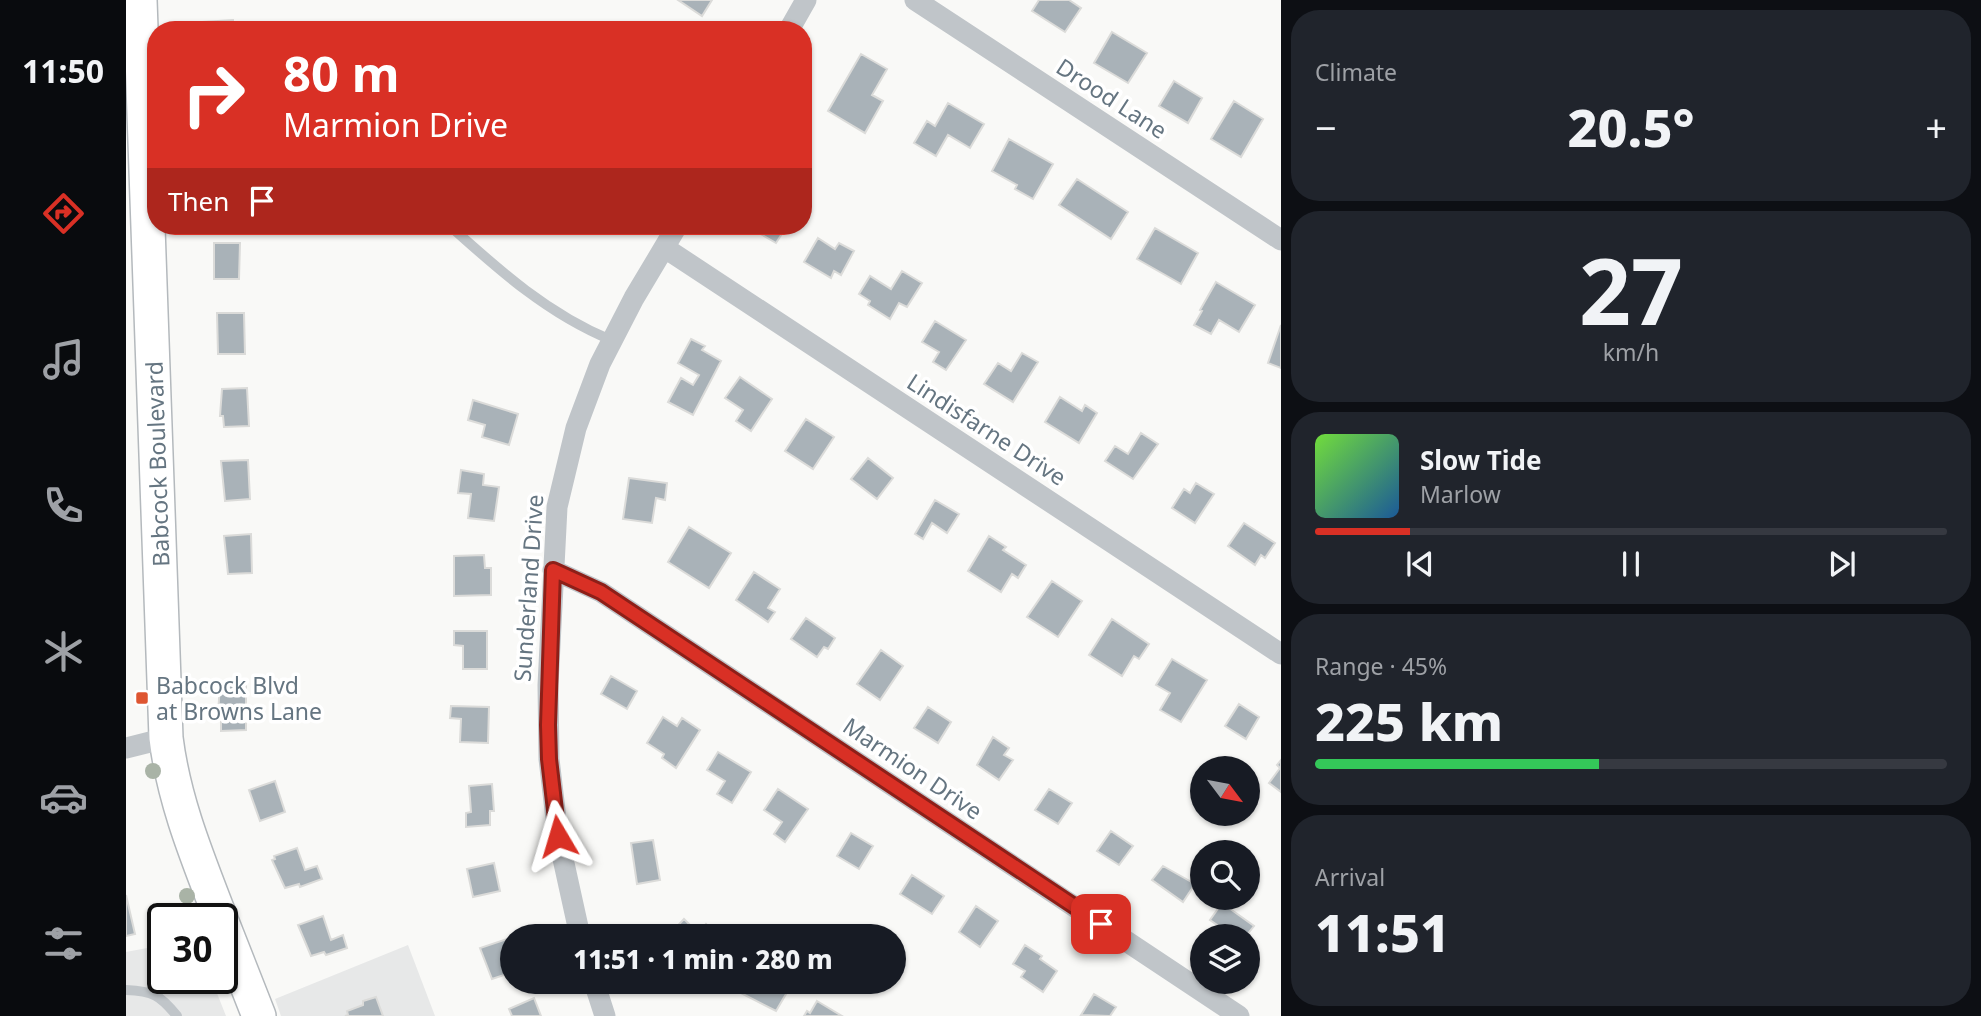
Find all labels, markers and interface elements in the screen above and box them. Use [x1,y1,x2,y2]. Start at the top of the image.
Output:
text: 80 m [283,40,400,106]
text: 11:50 [22,49,104,92]
icon: right [168,49,259,140]
street label: Drood Lane [1050,50,1174,146]
text: Climate [1315,56,1397,88]
text: 20.5° [1568,91,1694,162]
text: − [1315,101,1337,153]
text: + [1925,101,1947,153]
text: Marmion Drive [283,103,508,146]
icon: arrive [243,182,281,220]
text: Then [168,183,229,219]
icon: directions [39,189,88,238]
text: 27 [1579,228,1683,352]
icon: music [39,335,88,384]
text: km/h [1603,336,1659,368]
street label: Babcock Boulevard [137,361,177,567]
street label: Lindisfarne Drive [901,366,1073,492]
text: Slow Tide [1420,442,1542,478]
text: Marlow [1420,478,1501,510]
icon: phone [39,481,88,530]
street label: Sunderland Drive [505,493,551,683]
icon: previous [1401,545,1439,583]
icon: pause [1612,545,1650,583]
icon: next [1823,545,1861,583]
icon: climate [39,627,88,676]
text: Range · 45% [1315,650,1447,682]
place label: Babcock Blvd at Browns Lane [156,669,322,727]
text: 225 km [1315,685,1503,756]
marker: Babcock Blvd at Browns Lane [134,690,150,706]
street label: Marmion Drive [837,710,989,826]
north arrow [1190,756,1260,826]
map controls [1190,756,1260,994]
icon: car [39,773,88,822]
position arrow [521,799,595,873]
button: search [1190,840,1260,910]
text: Arrival [1315,861,1385,893]
pin [1071,894,1131,954]
text: 11:51 [1315,896,1450,967]
speed limit sign: 30 [147,903,238,994]
icon: arrive [1082,905,1120,943]
icon: filters [39,919,88,968]
button: layers [1190,924,1260,994]
text: 11:51 · 1 min · 280 m [573,941,833,977]

